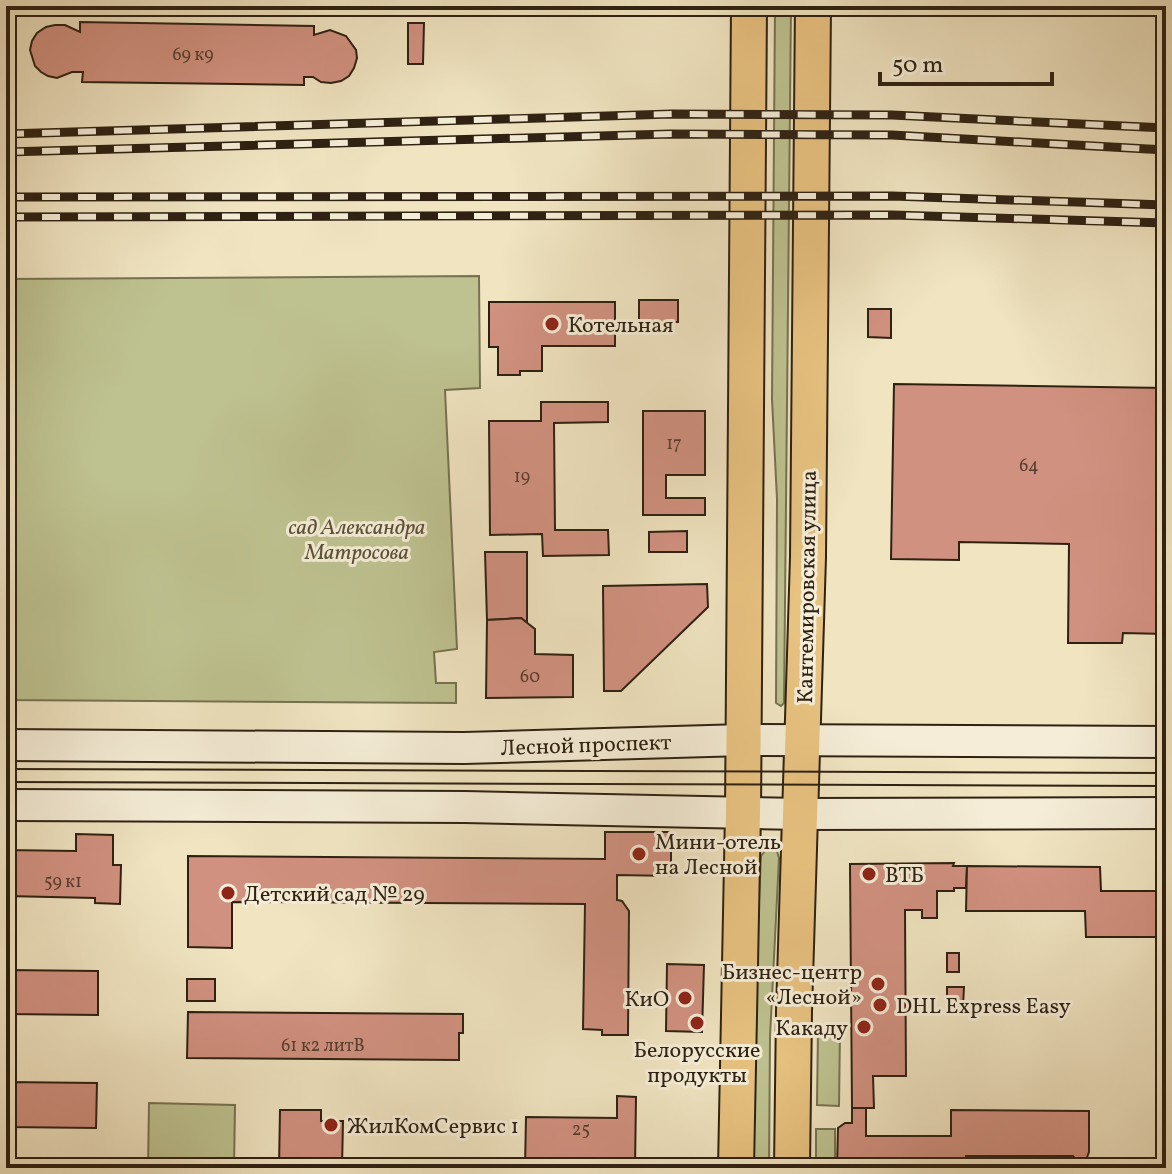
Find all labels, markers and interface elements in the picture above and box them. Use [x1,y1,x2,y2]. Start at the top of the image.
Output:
scale bar [880,36,1052,86]
house number: 69 к9 [173,43,214,68]
text: 50 m [892,49,944,83]
place label: Котельная [568,311,674,342]
marker: Котельная [543,315,561,333]
house number: 17 [666,432,682,457]
house number: 64 [1019,454,1039,479]
house number: 19 [514,465,530,490]
street label: Кантемировская улица [791,470,826,704]
park label: cад Александра Матросова [289,513,425,569]
house number: 60 [520,665,540,690]
street label: Лесной проспект [500,728,672,765]
place label: Мини-отель на Лесной [655,828,781,884]
marker: Мини-отель на Лесной [630,845,648,863]
place label: ВТБ [885,861,924,892]
marker: ВТБ [860,865,878,883]
house number: 59 к1 [44,870,82,895]
place label: Детский сад № 29 [244,880,425,911]
marker: Детский сад № 29 [219,884,237,902]
place label: Бизнес-центр «Лесной» [722,958,862,1014]
marker: Бизнес-центр «Лесной» [869,975,887,993]
place label: КиО [625,985,669,1016]
marker: КиО [676,989,694,1007]
place label: DHL Express Easy [896,992,1071,1023]
marker: DHL Express Easy [871,996,889,1014]
marker: Белорусские продукты [688,1014,706,1032]
place label: Какаду [775,1014,848,1045]
marker: Какаду [855,1018,873,1036]
house number: 61 к2 литВ [281,1034,365,1059]
place label: Белорусские продукты [634,1036,761,1092]
place label: ЖилКомСервис 1 [347,1112,519,1143]
marker: ЖилКомСервис 1 [322,1116,340,1134]
house number: 25 [572,1118,590,1143]

